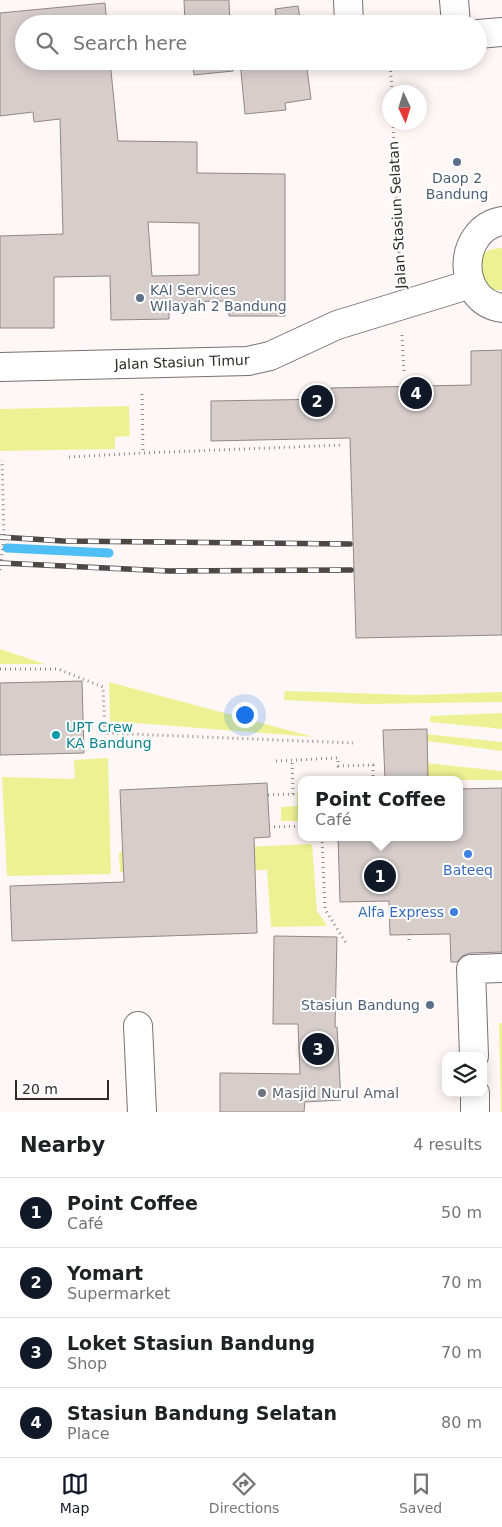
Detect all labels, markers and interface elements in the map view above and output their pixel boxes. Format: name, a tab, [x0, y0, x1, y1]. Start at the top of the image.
search box	[15, 15, 487, 70]
icon: search	[33, 29, 61, 57]
text: Search here	[73, 32, 187, 54]
north arrow	[382, 85, 427, 130]
street label: Jalan Stasiun Selatan	[385, 141, 409, 290]
marker: Daop 2 Bandung	[451, 156, 463, 168]
place label: Daop 2 Bandung	[426, 170, 488, 202]
place label: KAI Services WIlayah 2 Bandung	[150, 282, 287, 314]
marker: KAI Services WIlayah 2 Bandung	[134, 292, 146, 304]
street label: Jalan Stasiun Timur	[113, 352, 250, 372]
pin: 4	[400, 374, 432, 412]
pin: 2	[301, 382, 333, 420]
your location	[232, 702, 258, 728]
place label: UPT Crew KA Bandung	[66, 719, 152, 751]
marker: UPT Crew KA Bandung	[50, 729, 62, 741]
popup	[298, 776, 463, 841]
text: Point Coffee	[315, 788, 446, 810]
text: Café	[315, 810, 352, 829]
marker: Bateeq	[462, 848, 474, 860]
pin: 1	[364, 857, 396, 895]
place label: Bateeq	[443, 862, 493, 878]
place label: Alfa Express	[358, 904, 444, 920]
marker: Alfa Express	[448, 906, 460, 918]
place label: Stasiun Bandung	[301, 997, 420, 1013]
marker: Stasiun Bandung	[424, 999, 436, 1011]
pin: 3	[302, 1030, 334, 1068]
map controls	[442, 1052, 487, 1097]
button: layers	[442, 1052, 487, 1097]
scale bar	[15, 1077, 109, 1100]
text: 20 m	[22, 1081, 58, 1097]
place label: Masjid Nurul Amal	[272, 1085, 399, 1101]
marker: Masjid Nurul Amal	[256, 1087, 268, 1099]
text: Nearby	[20, 1133, 105, 1157]
text: 4 results	[413, 1135, 482, 1154]
text: Point Coffee	[67, 1192, 198, 1214]
text: 1	[30, 1203, 42, 1222]
text: 50 m	[441, 1203, 482, 1222]
text: Café	[67, 1214, 103, 1233]
text: Yomart	[67, 1262, 143, 1284]
text: 2	[30, 1273, 42, 1292]
text: 70 m	[441, 1273, 482, 1292]
text: Supermarket	[67, 1284, 170, 1303]
text: Loket Stasiun Bandung	[67, 1332, 315, 1354]
text: 3	[30, 1343, 42, 1362]
text: 70 m	[441, 1343, 482, 1362]
text: Shop	[67, 1354, 107, 1373]
text: Stasiun Bandung Selatan	[67, 1402, 337, 1424]
text: 4	[30, 1413, 42, 1432]
text: 80 m	[441, 1413, 482, 1432]
text: Place	[67, 1424, 110, 1443]
tab: Map	[60, 1470, 89, 1516]
tab: Directions	[209, 1470, 279, 1516]
tab: Saved	[399, 1470, 442, 1516]

